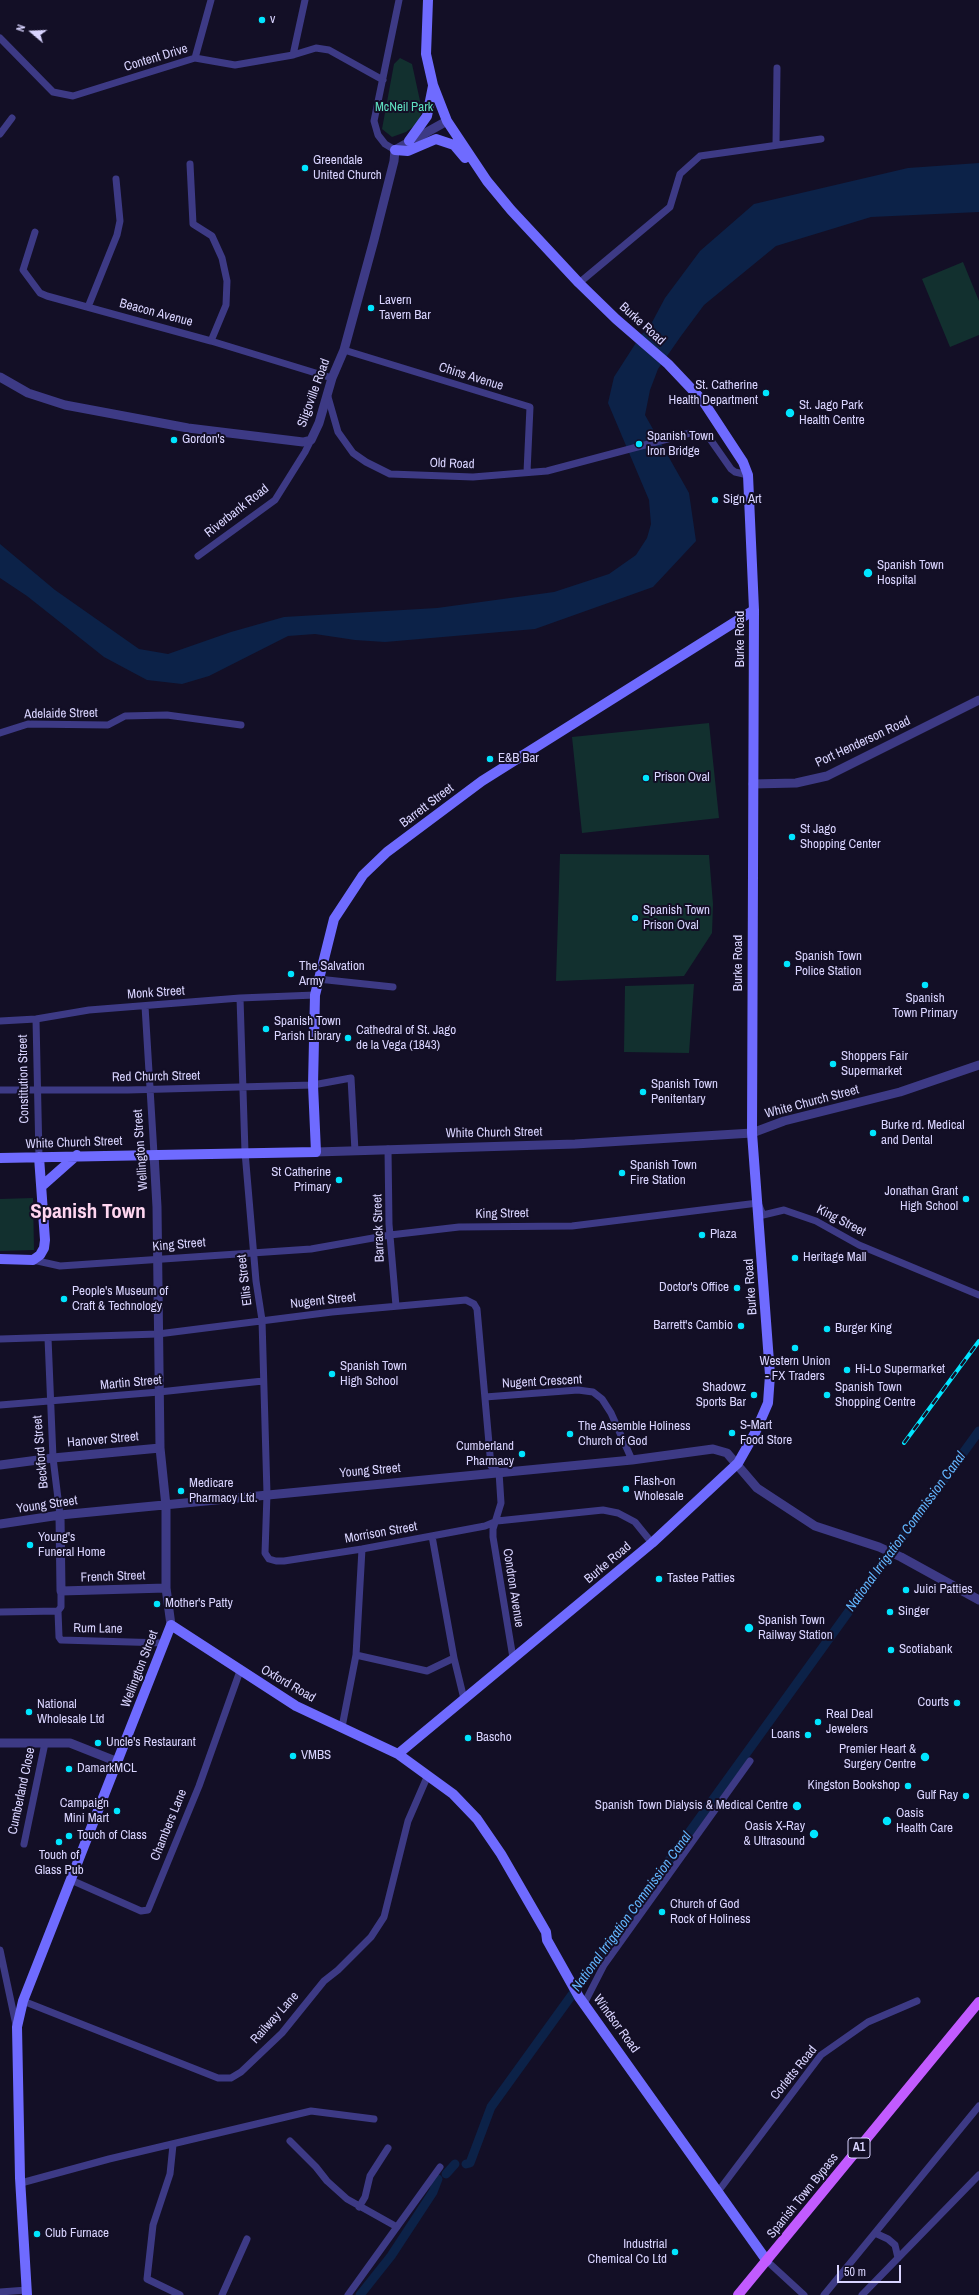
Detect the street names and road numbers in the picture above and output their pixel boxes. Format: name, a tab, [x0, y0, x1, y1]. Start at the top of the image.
street label: Content Drive	[122, 41, 190, 75]
street label: Beacon Avenue	[118, 296, 194, 330]
street label: Burke Road	[616, 299, 668, 349]
street label: Sligoville Road	[294, 357, 334, 429]
street label: Chins Avenue	[437, 360, 505, 394]
street label: Old Road	[429, 455, 475, 473]
street label: Riverbank Road	[202, 481, 272, 541]
street label: Burke Road	[733, 611, 749, 667]
street label: Adelaide Street	[24, 706, 98, 722]
street label: Port Henderson Road	[813, 713, 913, 771]
street label: Barrett Street	[397, 781, 457, 831]
street label: Burke Road	[731, 935, 747, 991]
street label: Monk Street	[127, 983, 185, 1003]
street label: Constitution Street	[15, 1034, 33, 1124]
street label: Red Church Street	[112, 1068, 200, 1086]
street label: White Church Street	[763, 1082, 861, 1122]
street label: Wellington Street	[130, 1109, 152, 1191]
street label: White Church Street	[446, 1124, 542, 1142]
street label: White Church Street	[25, 1134, 123, 1152]
street label: Barrack Street	[370, 1194, 388, 1262]
street label: King Street	[814, 1202, 868, 1240]
street label: King Street	[475, 1206, 529, 1222]
street label: King Street	[152, 1235, 206, 1255]
street label: Ellis Street	[234, 1253, 256, 1307]
street label: Burke Road	[741, 1258, 761, 1316]
street label: Nugent Street	[289, 1290, 357, 1312]
street label: Nugent Crescent	[502, 1372, 582, 1392]
street label: Martin Street	[100, 1373, 162, 1393]
street label: Beckford Street	[30, 1415, 52, 1489]
street label: Hanover Street	[67, 1429, 139, 1451]
street label: Young Street	[339, 1461, 401, 1481]
street label: Young Street	[16, 1493, 78, 1517]
street label: Morrison Street	[343, 1519, 419, 1547]
street label: Burke Road	[581, 1539, 635, 1587]
street label: Condron Avenue	[499, 1547, 527, 1629]
street label: French Street	[80, 1568, 146, 1586]
street label: Rum Lane	[73, 1621, 123, 1637]
street label: Wellington Street	[118, 1628, 162, 1710]
street label: Oxford Road	[258, 1662, 318, 1706]
street label: Cumberland Close	[5, 1746, 39, 1836]
street label: Chambers Lane	[148, 1787, 190, 1863]
street label: Railway Lane	[248, 1989, 302, 2047]
street label: Windsor Road	[590, 1992, 642, 2056]
street label: Corletts Road	[767, 2043, 821, 2103]
road number: A1	[848, 2138, 870, 2158]
street label: Spanish Town Bypass	[764, 2150, 842, 2242]

